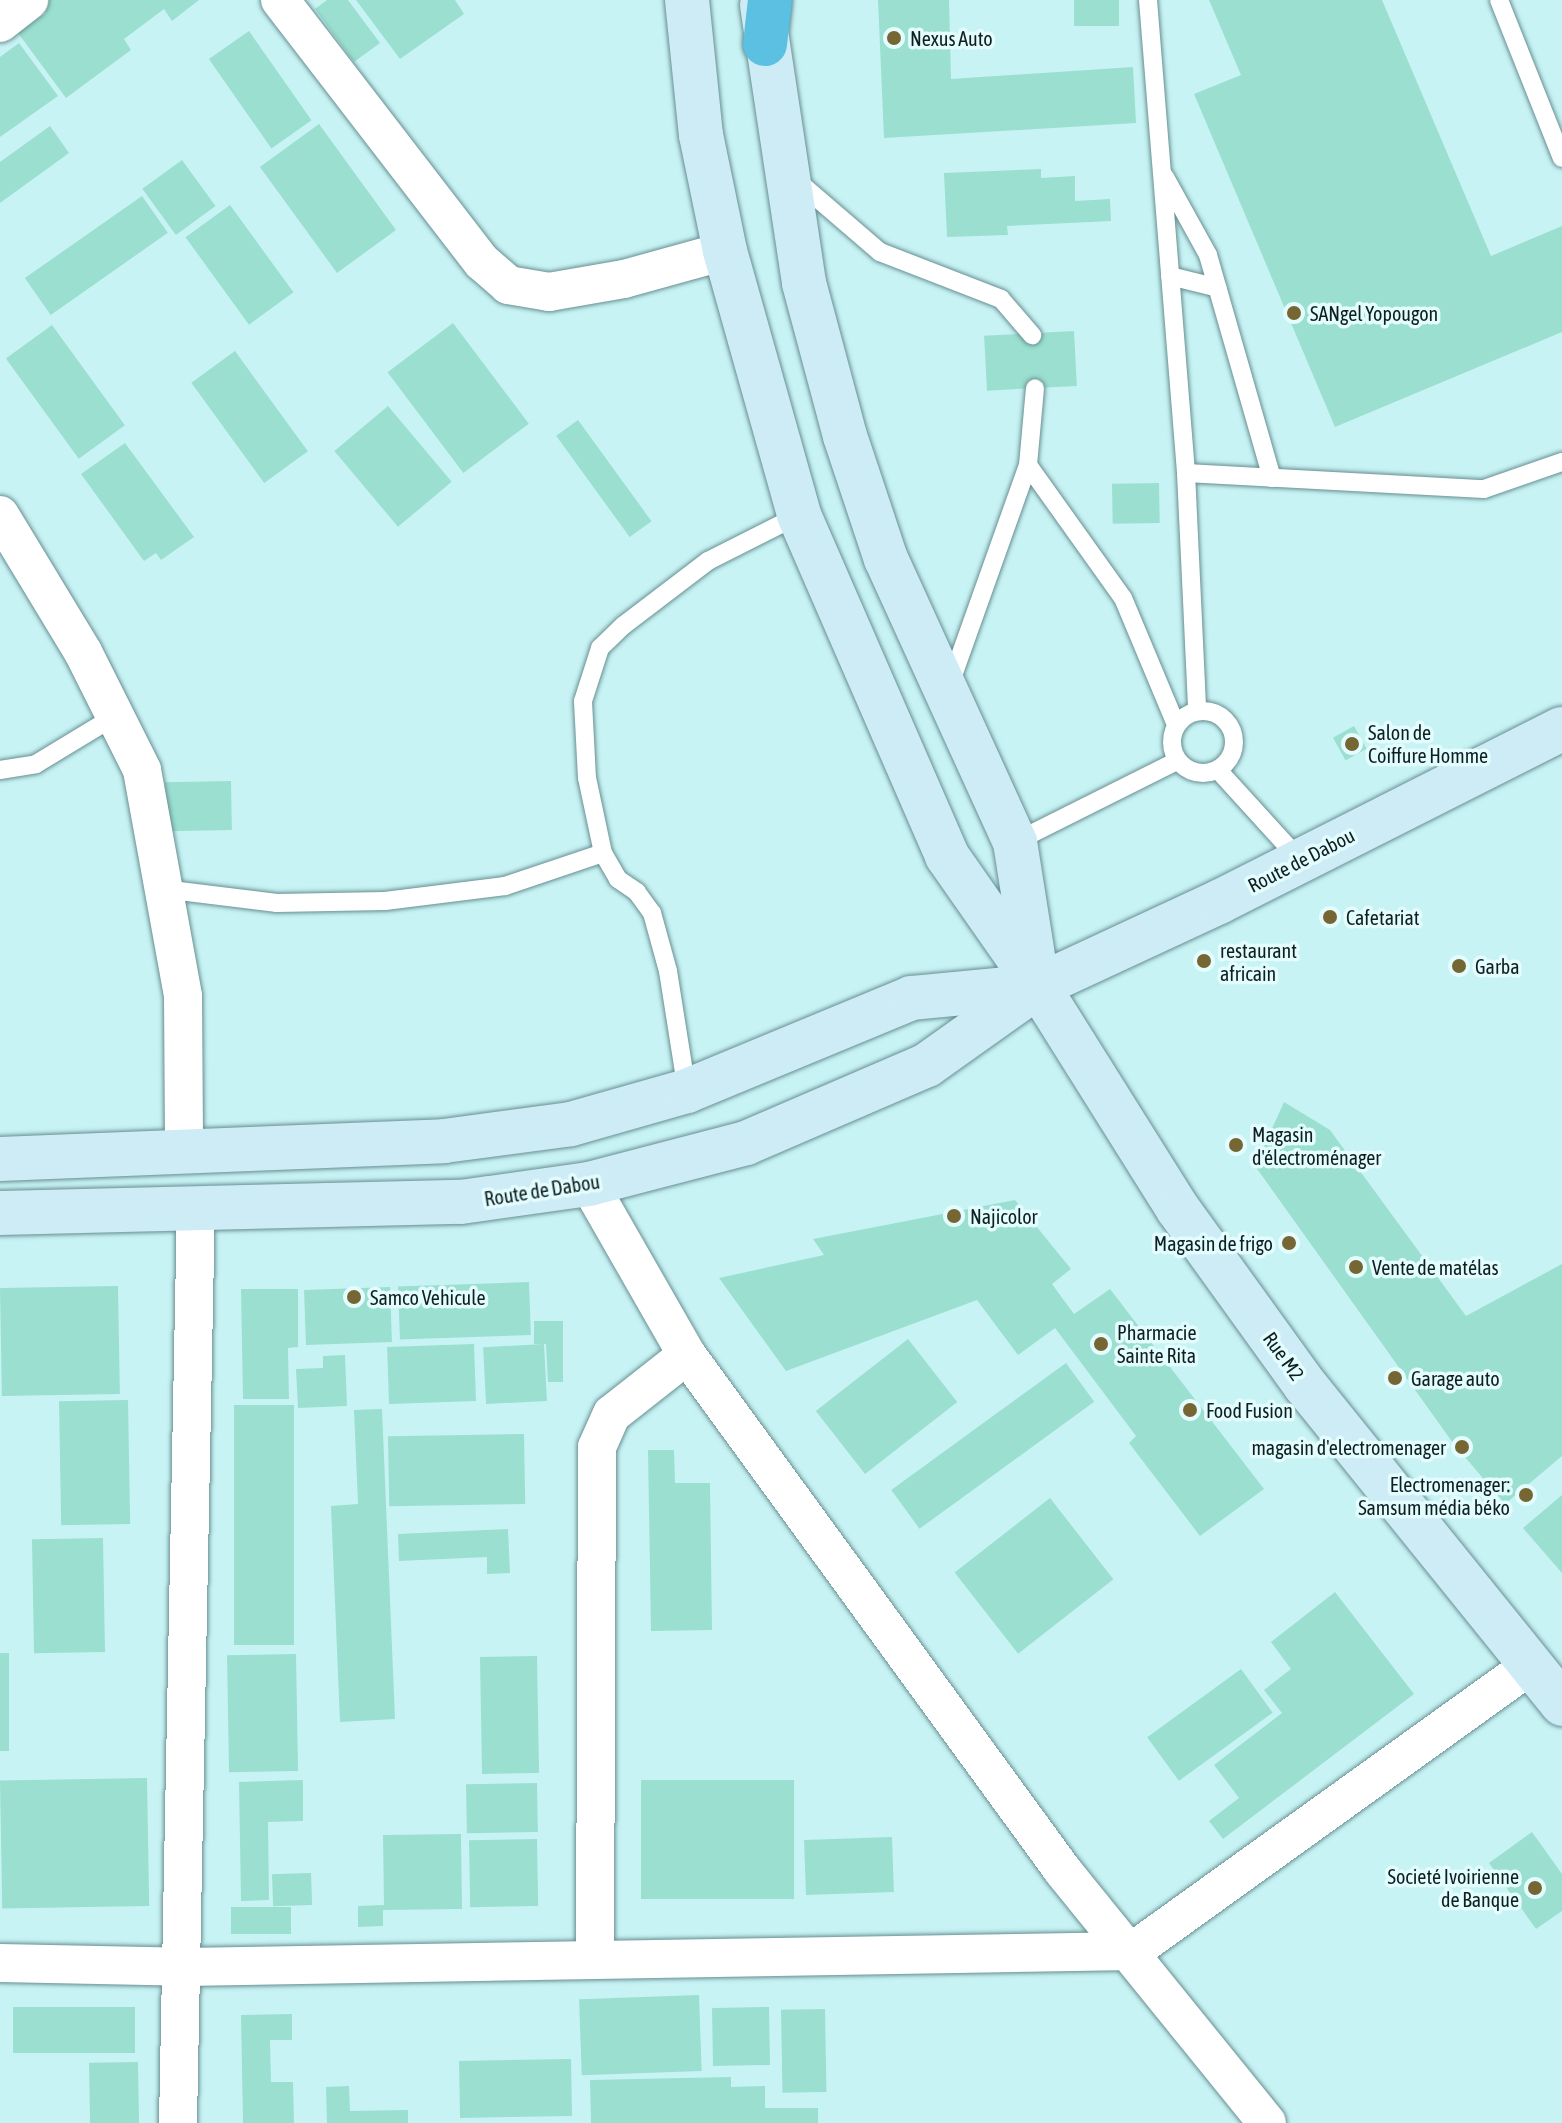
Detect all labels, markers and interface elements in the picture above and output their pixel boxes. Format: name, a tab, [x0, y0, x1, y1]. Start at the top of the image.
place label: Nexus Auto	[910, 26, 993, 50]
marker: Nexus Auto	[885, 29, 903, 47]
place label: SANgel Yopougon	[1310, 301, 1438, 325]
marker: SANgel Yopougon	[1285, 304, 1303, 322]
place label: Salon de Coiffure Homme	[1368, 720, 1488, 767]
marker: Salon de Coiffure Homme	[1343, 735, 1361, 753]
street label: Route de Dabou	[1244, 823, 1358, 897]
place label: Cafetariat	[1346, 905, 1420, 929]
marker: Cafetariat	[1321, 908, 1339, 926]
place label: restaurant africain	[1220, 938, 1297, 985]
marker: restaurant africain	[1195, 952, 1213, 970]
place label: Garba	[1475, 954, 1520, 978]
marker: Garba	[1450, 957, 1468, 975]
place label: Magasin d'électroménager	[1252, 1122, 1381, 1169]
marker: Magasin d'électroménager	[1227, 1136, 1245, 1154]
street label: Route de Dabou	[482, 1169, 602, 1211]
place label: Najicolor	[970, 1204, 1037, 1228]
marker: Najicolor	[945, 1207, 963, 1225]
place label: Magasin de frigo	[1154, 1231, 1273, 1255]
marker: Magasin de frigo	[1280, 1234, 1298, 1252]
place label: Vente de matélas	[1372, 1255, 1499, 1279]
marker: Vente de matélas	[1347, 1258, 1365, 1276]
place label: Samco Vehicule	[370, 1285, 485, 1309]
marker: Samco Vehicule	[345, 1288, 363, 1306]
place label: Pharmacie Sainte Rita	[1117, 1320, 1196, 1367]
street label: Rue M2	[1258, 1327, 1310, 1385]
marker: Pharmacie Sainte Rita	[1092, 1335, 1110, 1353]
place label: Garage auto	[1411, 1366, 1500, 1390]
marker: Garage auto	[1386, 1369, 1404, 1387]
place label: Food Fusion	[1206, 1398, 1293, 1422]
marker: Food Fusion	[1181, 1401, 1199, 1419]
place label: magasin d'electromenager	[1251, 1435, 1446, 1459]
marker: magasin d'electromenager	[1453, 1438, 1471, 1456]
place label: Electromenager: Samsum média béko	[1358, 1472, 1510, 1519]
marker: Electromenager: Samsum média béko	[1517, 1486, 1535, 1504]
place label: Societé Ivoirienne de Banque	[1388, 1864, 1519, 1911]
marker: Societé Ivoirienne de Banque	[1526, 1879, 1544, 1897]

